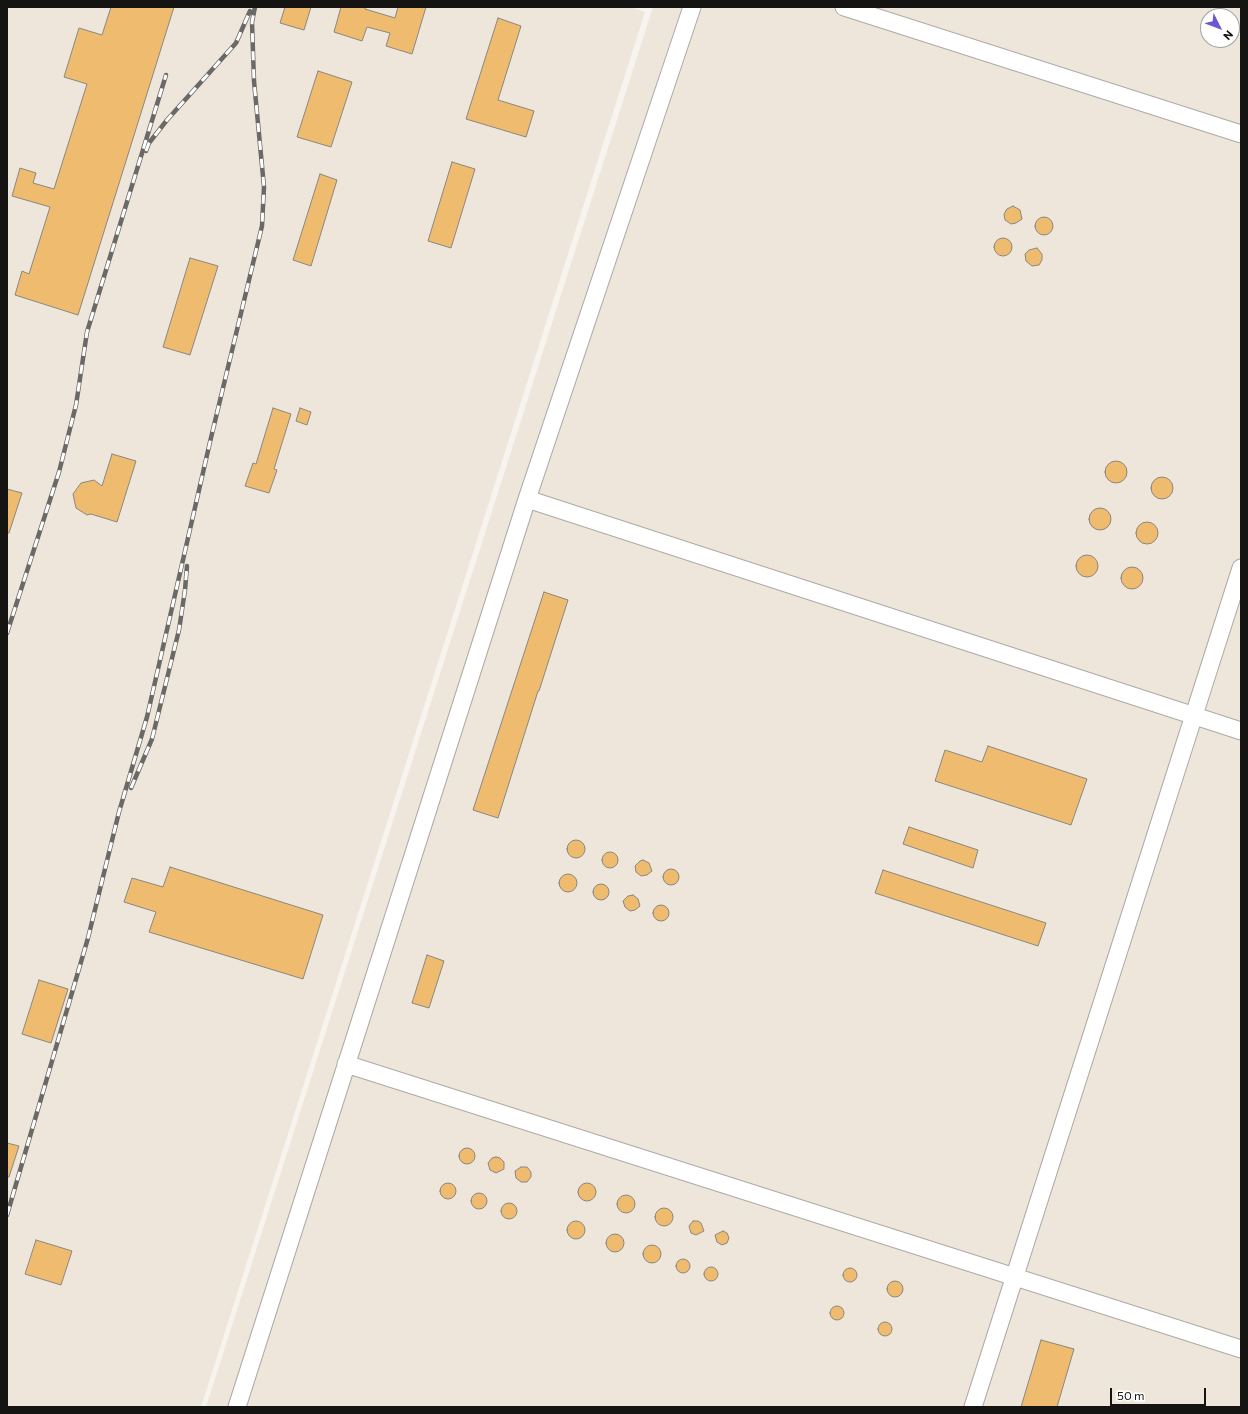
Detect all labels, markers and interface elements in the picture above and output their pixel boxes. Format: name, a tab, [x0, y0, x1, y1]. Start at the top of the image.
north arrow	[1200, 8, 1240, 48]
text: N	[1221, 28, 1236, 43]
scale bar	[1112, 1380, 1208, 1406]
text: 50 m	[1117, 1388, 1145, 1402]

